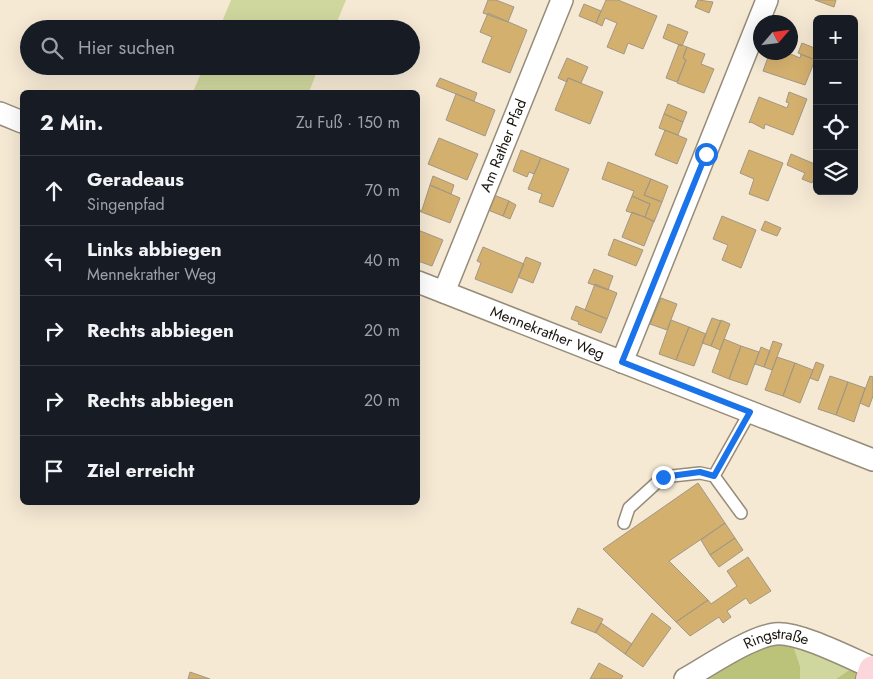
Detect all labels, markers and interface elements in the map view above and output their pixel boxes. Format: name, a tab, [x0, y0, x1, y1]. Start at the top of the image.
north arrow	[753, 15, 798, 60]
map controls	[813, 15, 858, 195]
button: +	[813, 15, 858, 60]
search box	[20, 20, 420, 75]
icon: search	[38, 34, 66, 62]
text: Hier suchen	[78, 34, 175, 61]
button: −	[813, 60, 858, 105]
street label: Am Rather Pfad	[474, 96, 532, 196]
button: locate	[813, 105, 858, 150]
text: 2 Min.	[40, 108, 103, 138]
text: Zu Fuß · 150 m	[296, 111, 400, 134]
route start	[695, 143, 718, 166]
button: layers	[813, 150, 858, 195]
text: Geradeaus	[87, 166, 184, 193]
icon: ahead	[40, 177, 68, 205]
text: 70 m	[365, 179, 400, 202]
text: Singenpfad	[87, 193, 165, 216]
text: Links abbiegen	[87, 236, 222, 263]
icon: left	[40, 247, 68, 275]
text: 40 m	[364, 249, 400, 272]
text: Mennekrather Weg	[87, 263, 216, 286]
street label: Mennekrather Weg	[487, 300, 608, 365]
icon: right	[40, 317, 68, 345]
text: Rechts abbiegen	[87, 317, 234, 344]
text: 20 m	[364, 319, 400, 342]
icon: right	[40, 387, 68, 415]
text: Rechts abbiegen	[87, 387, 234, 414]
text: 20 m	[364, 389, 400, 412]
icon: arrive	[40, 457, 68, 485]
text: Ziel erreicht	[87, 457, 194, 484]
route end	[652, 466, 675, 489]
street label: Ringstraße	[740, 623, 812, 655]

